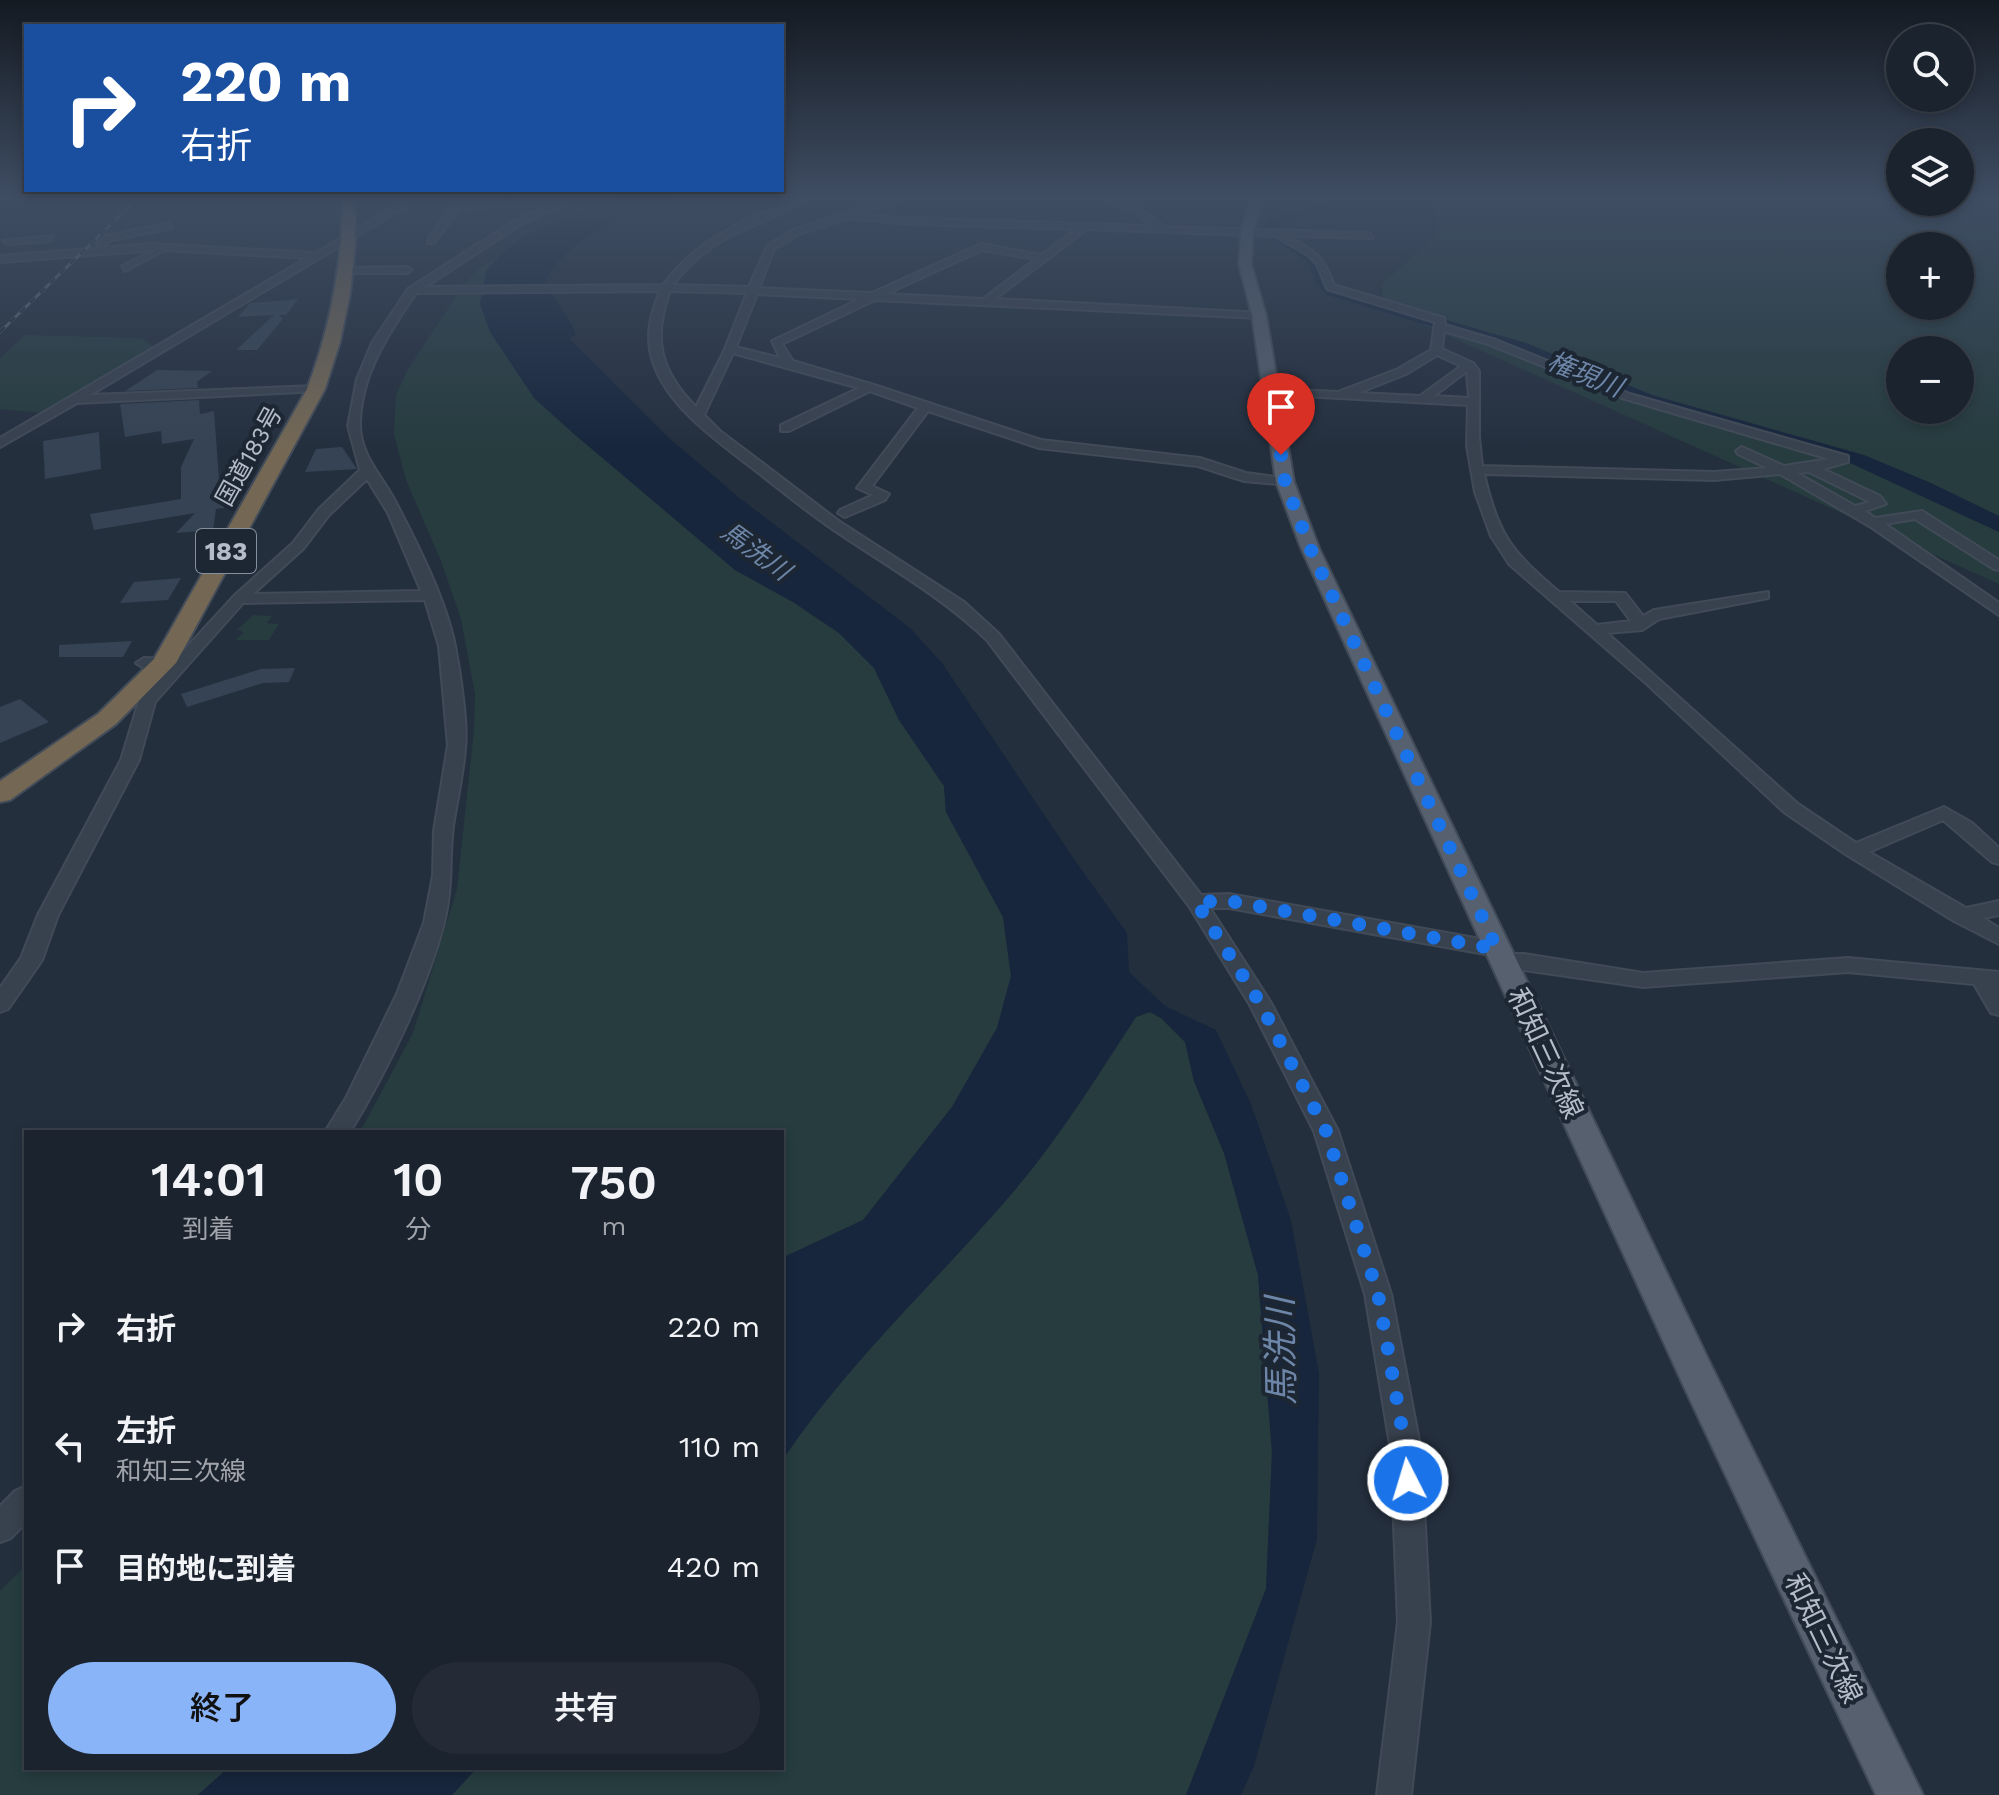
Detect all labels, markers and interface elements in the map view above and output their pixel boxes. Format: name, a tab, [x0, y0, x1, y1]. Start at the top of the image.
map controls	[1886, 24, 1974, 424]
button: search	[1886, 24, 1974, 112]
text: 220 m	[180, 49, 352, 115]
icon: right	[48, 56, 152, 160]
text: 右折	[180, 125, 252, 167]
button: layers	[1886, 128, 1974, 216]
button: +	[1886, 232, 1974, 320]
button: −	[1886, 336, 1974, 424]
water label: 権現川	[1543, 345, 1630, 404]
pin	[1247, 373, 1315, 455]
icon: arrive	[1259, 385, 1303, 429]
street label: 国道183号	[210, 401, 288, 511]
water label: 馬洗川	[716, 516, 799, 588]
road number: 183	[196, 529, 256, 573]
street label: 和知三次線	[1501, 983, 1590, 1124]
text: 14:01	[151, 1151, 266, 1208]
text: 10	[393, 1151, 444, 1208]
text: 750	[571, 1154, 657, 1211]
text: m	[601, 1211, 626, 1241]
text: 到着	[183, 1214, 235, 1244]
text: 分	[405, 1214, 431, 1244]
water label: 馬洗川	[1259, 1293, 1303, 1405]
icon: right	[48, 1304, 92, 1348]
text: 220 m	[668, 1309, 760, 1344]
text: 右折	[116, 1311, 176, 1346]
text: 左折	[116, 1413, 176, 1448]
icon: left	[48, 1424, 92, 1468]
text: 110 m	[679, 1429, 760, 1464]
position arrow	[1366, 1438, 1450, 1522]
text: 和知三次線	[116, 1456, 246, 1486]
icon: arrive	[48, 1544, 92, 1588]
text: 420 m	[667, 1549, 760, 1584]
text: 目的地に到着	[116, 1551, 296, 1586]
street label: 和知三次線	[1778, 1568, 1869, 1708]
button: 終了	[48, 1662, 396, 1754]
button: 共有	[412, 1662, 760, 1754]

